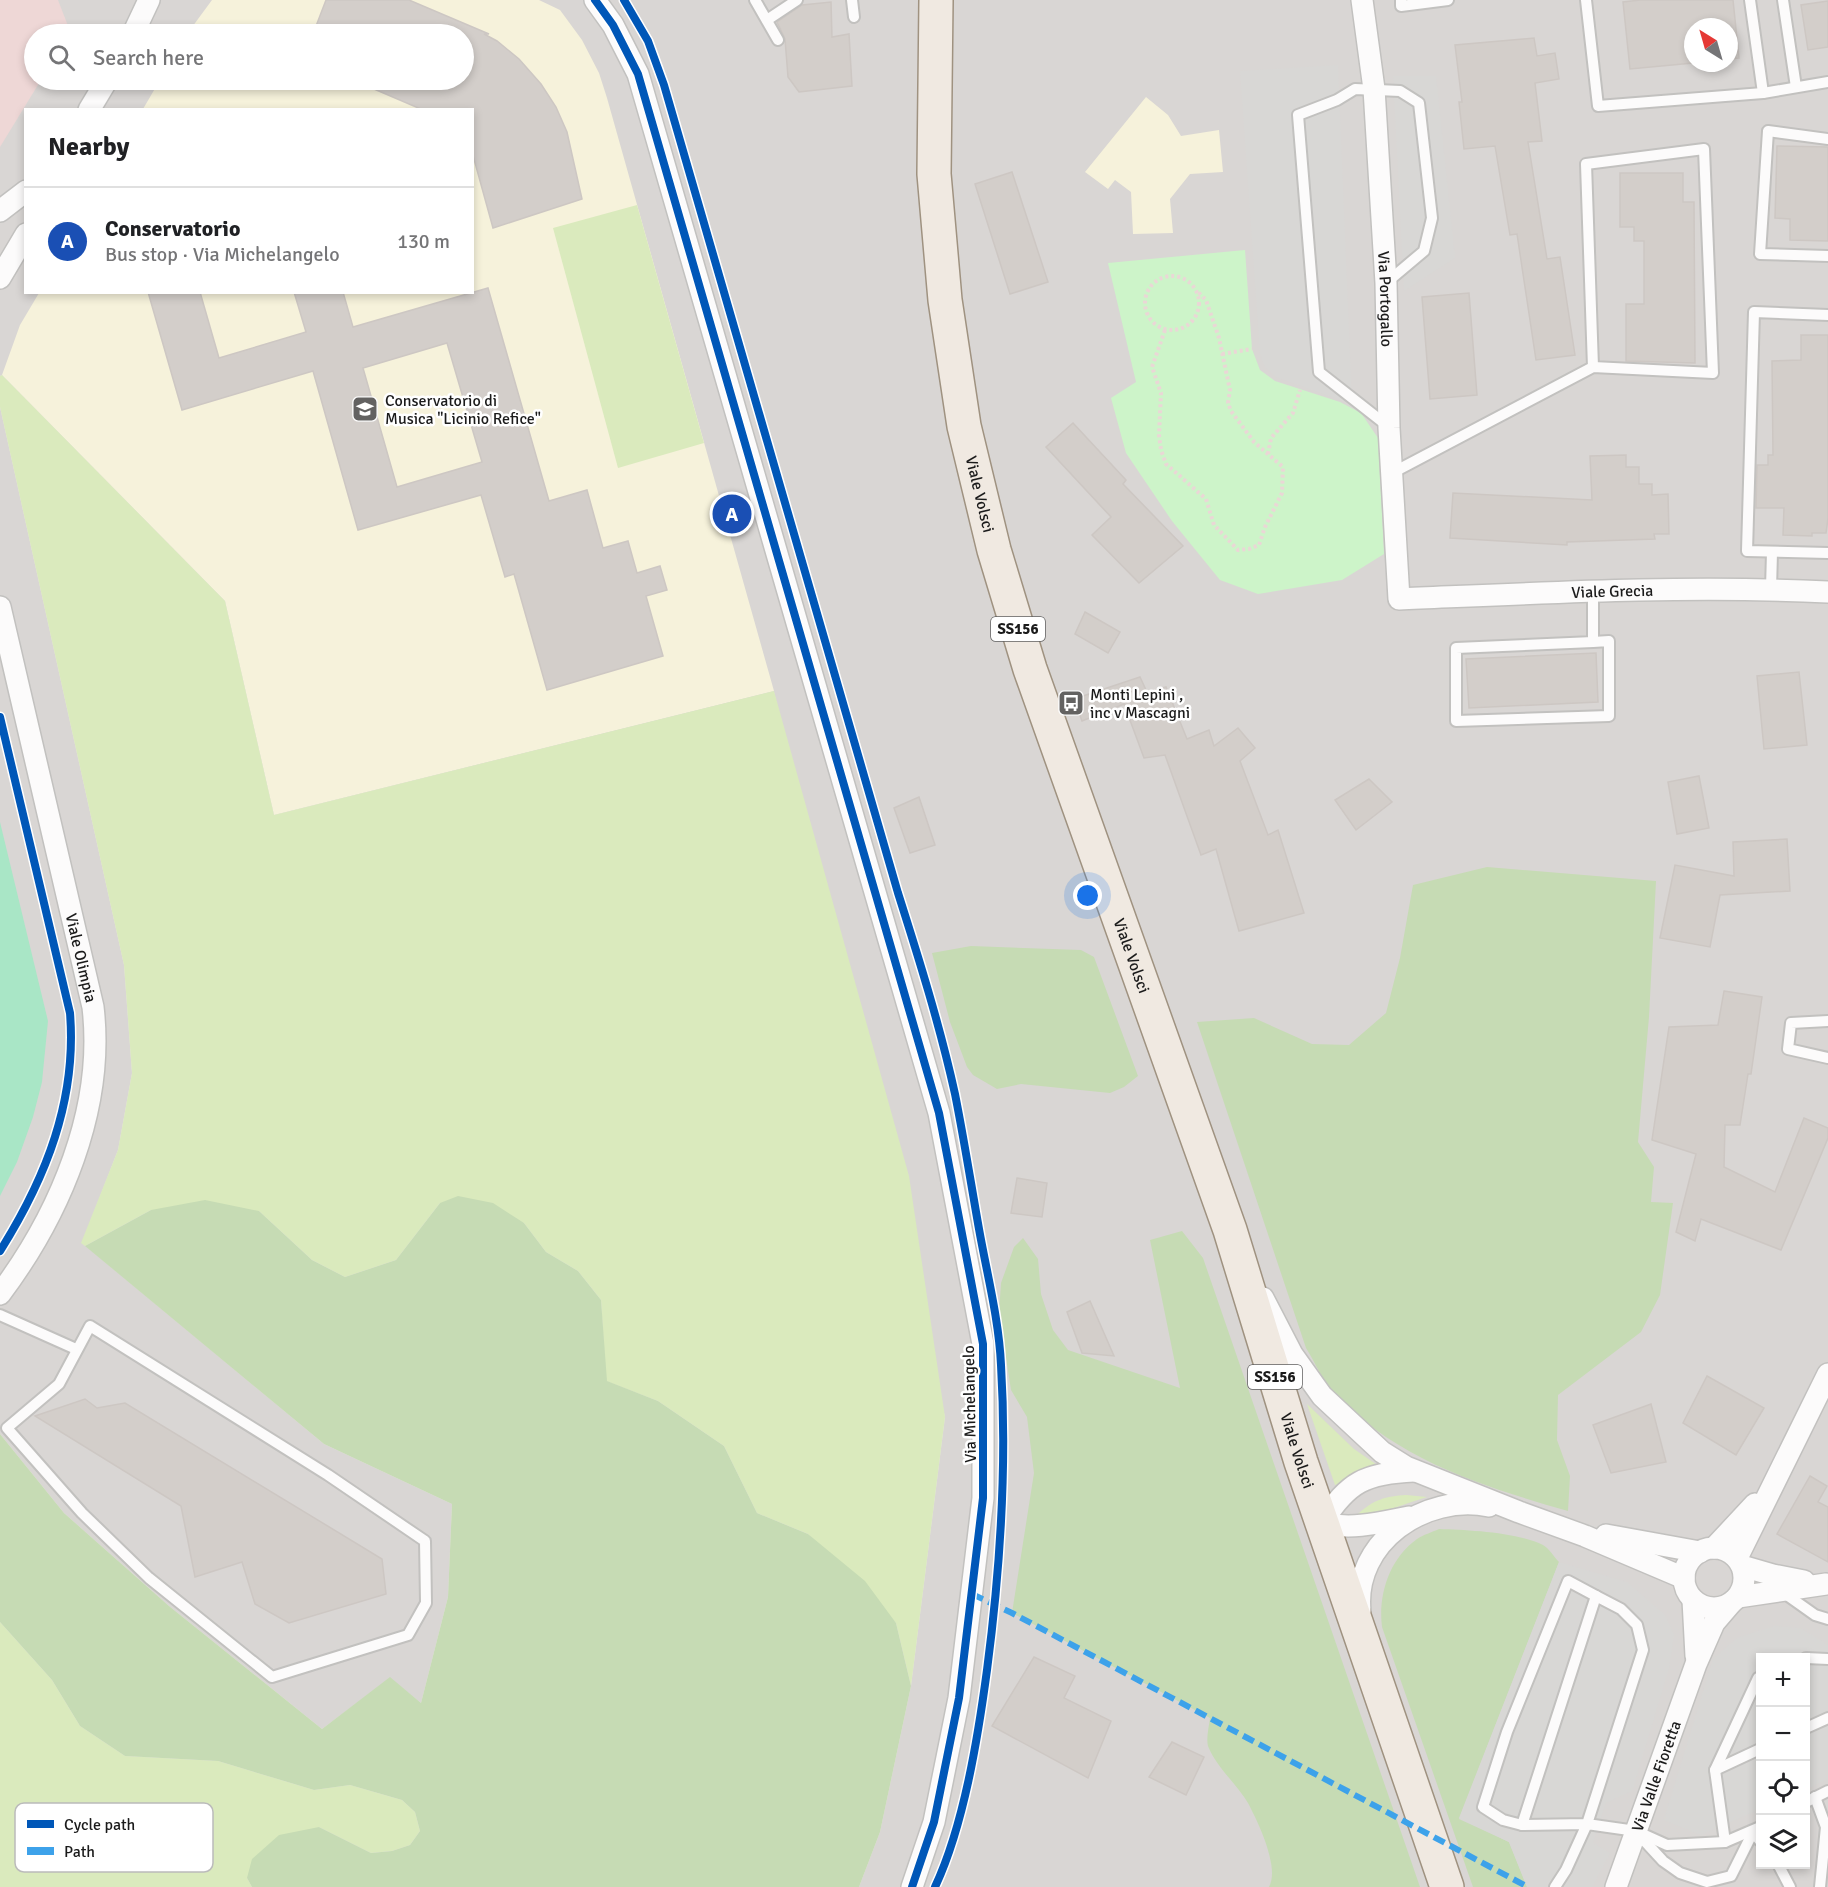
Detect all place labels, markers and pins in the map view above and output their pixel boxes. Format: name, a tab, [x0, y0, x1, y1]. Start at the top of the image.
place label: Conservatorio di Musica "Licinio Refice"	[385, 391, 541, 429]
school or university icon: Conservatorio di Musica "Licinio Refice"	[350, 394, 380, 424]
pin: A	[712, 492, 752, 536]
place label: Monti Lepini , inc v Mascagni	[1090, 685, 1190, 723]
bus stop icon: Monti Lepini , inc v Mascagni	[1056, 688, 1086, 718]

